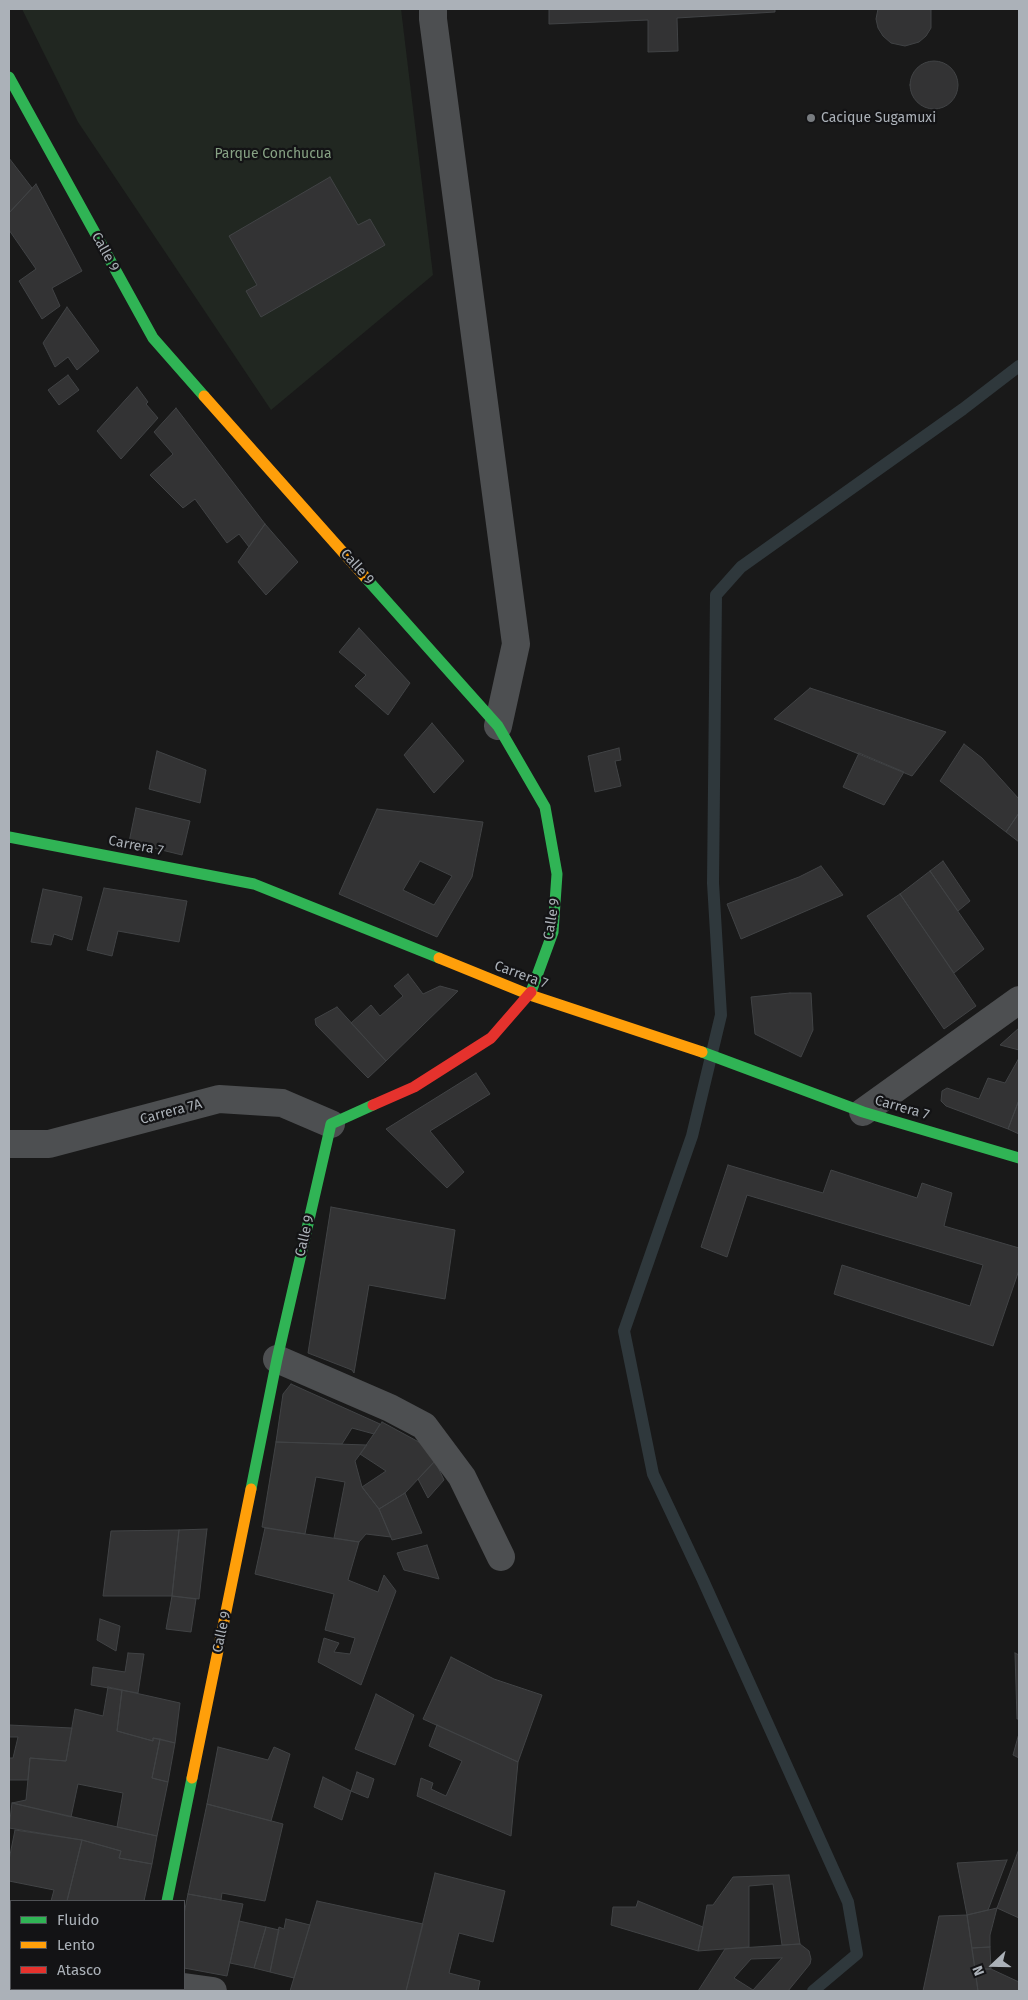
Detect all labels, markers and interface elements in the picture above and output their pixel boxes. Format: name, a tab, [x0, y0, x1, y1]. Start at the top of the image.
place label: Cacique Sugamuxi	[821, 110, 936, 126]
marker: Cacique Sugamuxi	[805, 112, 817, 124]
park label: Parque Conchucua	[214, 146, 332, 162]
street label: Calle 9	[87, 230, 123, 274]
street label: Calle 9	[337, 546, 377, 588]
street label: Carrera 7	[107, 832, 165, 860]
street label: Calle 9	[540, 897, 564, 941]
street label: Carrera 7	[492, 958, 550, 992]
street label: Carrera 7	[873, 1092, 931, 1124]
street label: Carrera 7A	[138, 1096, 204, 1128]
street label: Calle 9	[292, 1214, 318, 1258]
street label: Calle 9	[209, 1610, 235, 1654]
legend	[10, 1900, 185, 1990]
text: Fluido	[57, 1911, 99, 1929]
text: Lento	[57, 1936, 95, 1954]
north arrow	[968, 1940, 1018, 1990]
text: Atasco	[57, 1961, 102, 1979]
text: N	[969, 1963, 988, 1978]

